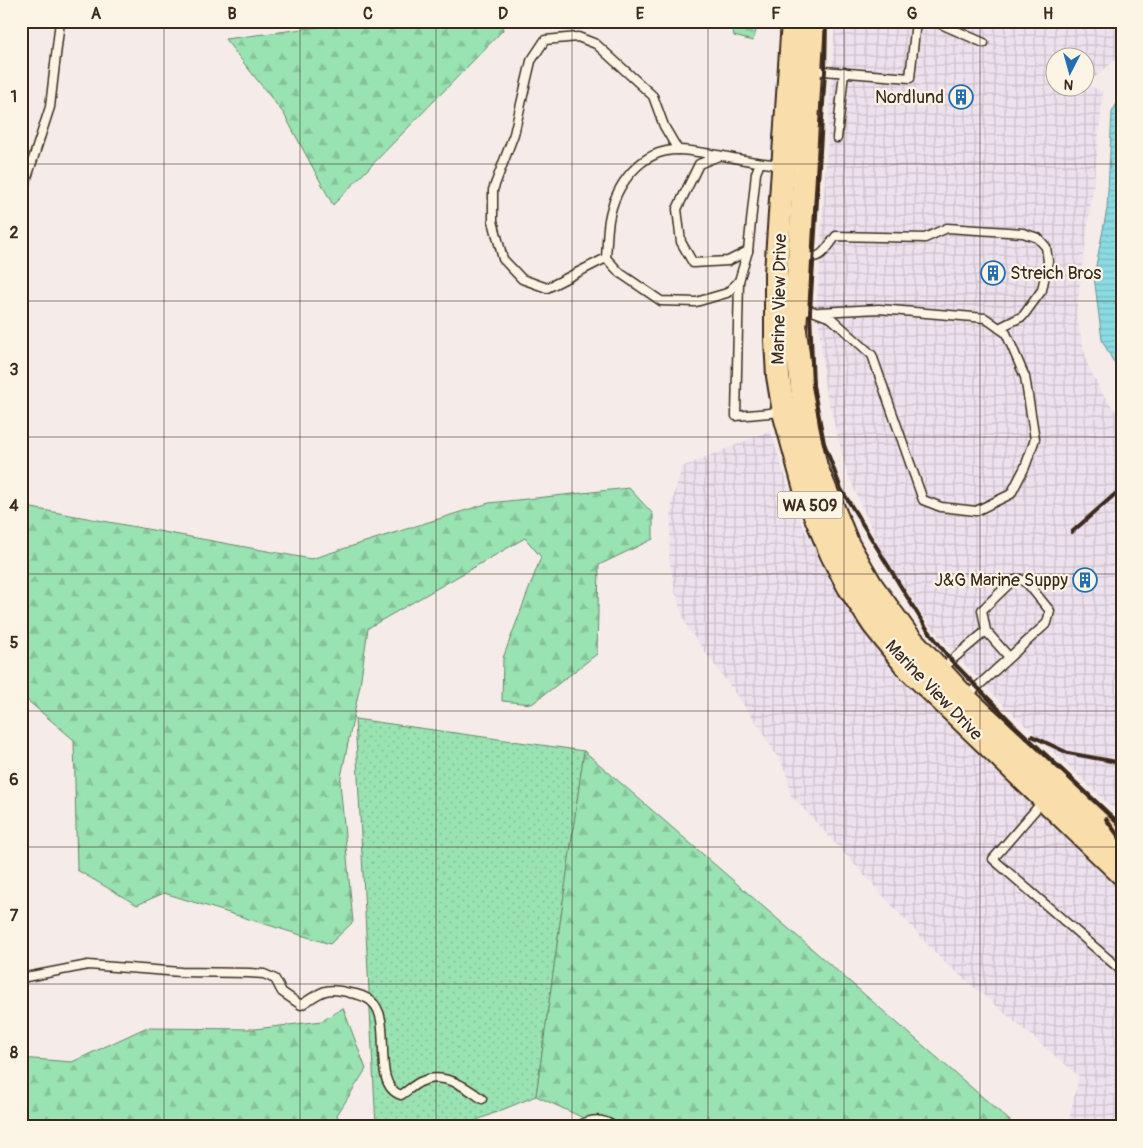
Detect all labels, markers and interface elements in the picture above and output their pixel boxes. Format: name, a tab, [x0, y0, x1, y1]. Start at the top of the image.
text: A	[91, 4, 102, 24]
text: B	[227, 4, 237, 24]
text: C	[363, 4, 373, 24]
text: D	[498, 4, 508, 24]
text: E	[636, 4, 645, 24]
text: F	[771, 4, 781, 24]
text: G	[907, 4, 918, 24]
text: H	[1043, 4, 1053, 24]
north arrow	[1046, 48, 1096, 98]
text: N	[1063, 75, 1074, 93]
building icon: Nordlund	[948, 84, 974, 110]
place label: Nordlund	[875, 86, 944, 109]
text: 1	[11, 87, 17, 107]
text: 2	[10, 223, 19, 243]
street label: Marine View Drive	[767, 233, 792, 365]
building icon: Streich Bros	[980, 260, 1006, 286]
place label: Streich Bros	[1010, 262, 1101, 285]
text: 3	[10, 360, 19, 380]
road number: WA 509	[778, 492, 842, 518]
text: 4	[9, 496, 19, 516]
building icon: J&G Marine Suppy	[1072, 567, 1098, 593]
place label: J&G Marine Suppy	[934, 569, 1068, 592]
text: 5	[10, 633, 19, 653]
street label: Marine View Drive	[880, 635, 988, 746]
text: 6	[9, 770, 19, 790]
text: 7	[10, 906, 19, 926]
text: 8	[10, 1043, 18, 1063]

